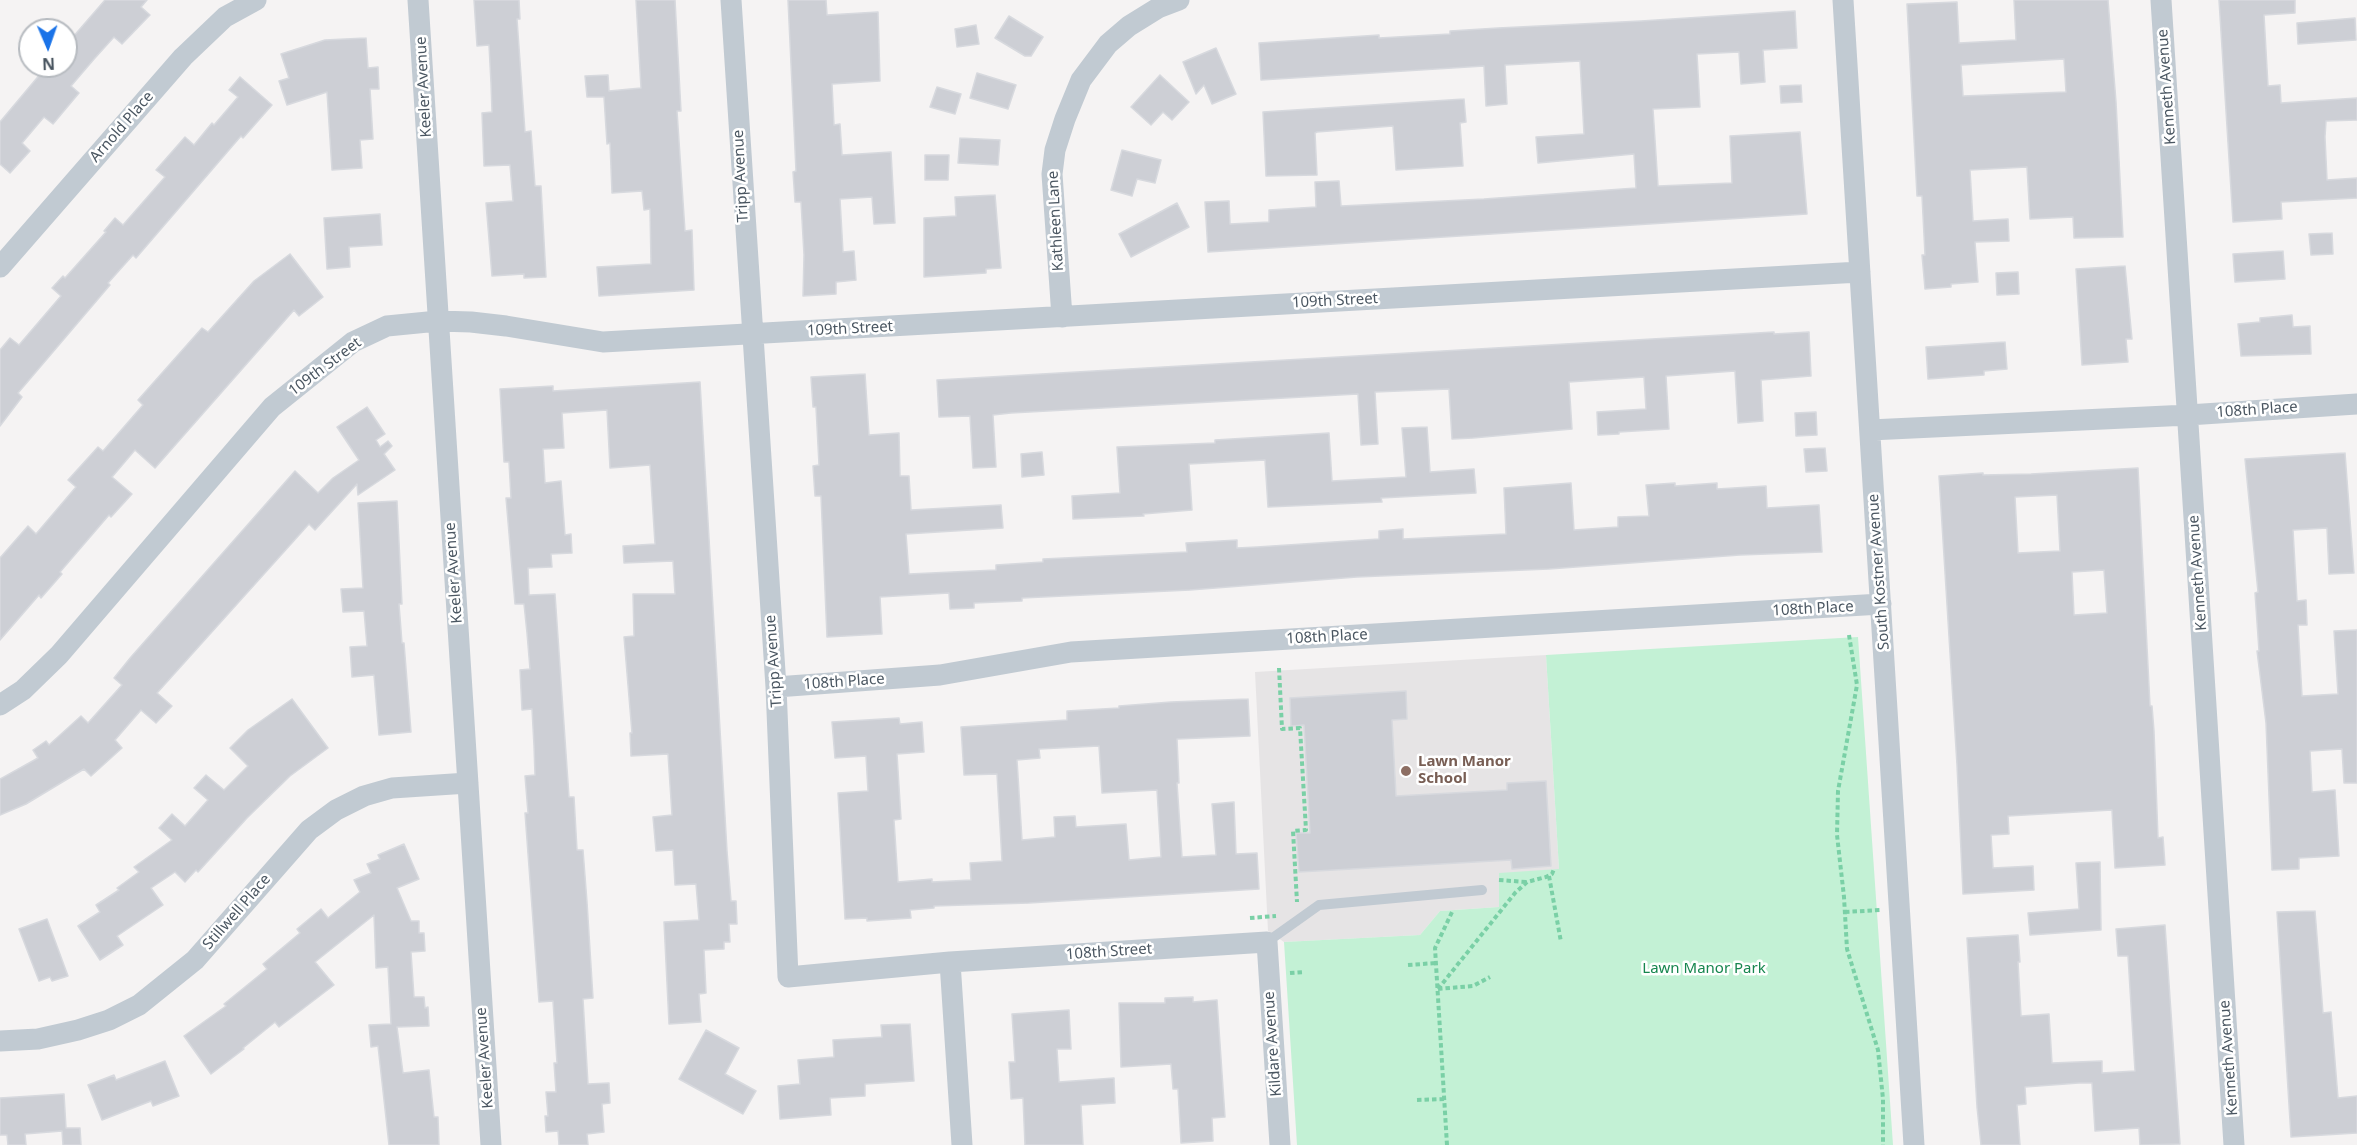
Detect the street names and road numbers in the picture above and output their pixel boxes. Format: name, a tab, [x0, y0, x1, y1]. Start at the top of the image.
street label: Kenneth Avenue	[2154, 29, 2180, 145]
street label: Keeler Avenue	[412, 36, 436, 138]
street label: Arnold Place	[86, 88, 158, 166]
street label: Tripp Avenue	[730, 129, 752, 223]
street label: Kathleen Lane	[1044, 170, 1068, 272]
street label: 109th Street	[1291, 290, 1379, 312]
street label: 109th Street	[806, 318, 894, 340]
street label: 109th Street	[285, 334, 365, 400]
street label: 108th Place	[2216, 398, 2298, 422]
street label: South Kostner Avenue	[1865, 493, 1893, 651]
street label: Kenneth Avenue	[2185, 515, 2211, 631]
street label: Keeler Avenue	[441, 522, 467, 624]
street label: 108th Place	[1772, 598, 1854, 620]
street label: Tripp Avenue	[762, 614, 786, 708]
street label: 108th Place	[1286, 626, 1368, 648]
street label: 108th Place	[803, 670, 885, 694]
street label: Stillwell Place	[199, 871, 275, 953]
street label: 108th Street	[1065, 940, 1153, 964]
street label: Kildare Avenue	[1260, 991, 1286, 1097]
street label: Kenneth Avenue	[2216, 1000, 2242, 1116]
street label: Keeler Avenue	[472, 1007, 498, 1109]

